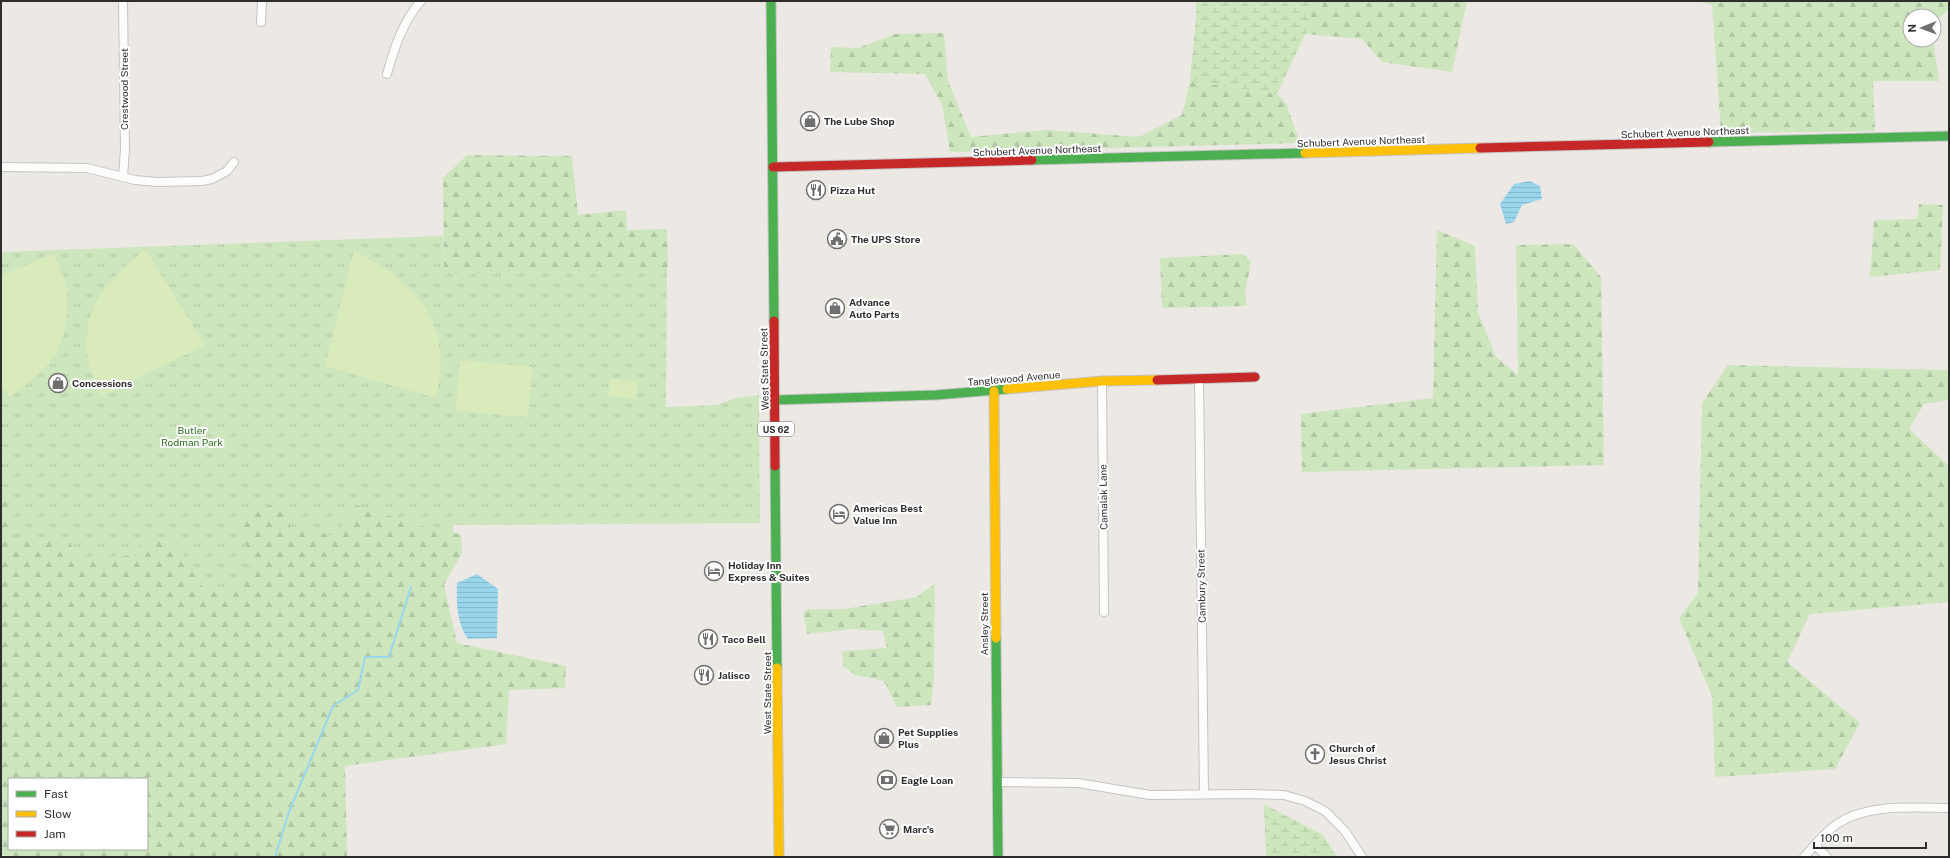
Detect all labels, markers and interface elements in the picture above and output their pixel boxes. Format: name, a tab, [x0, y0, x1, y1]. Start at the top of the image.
north arrow	[1902, 8, 1942, 48]
text: N	[1906, 24, 1918, 33]
street label: Crestwood Street	[118, 48, 130, 130]
shop icon: The Lube Shop	[799, 110, 821, 132]
place label: The Lube Shop	[824, 115, 895, 127]
street label: Schubert Avenue Northeast	[1621, 124, 1750, 140]
street label: Schubert Avenue Northeast	[1297, 133, 1426, 149]
street label: Schubert Avenue Northeast	[973, 142, 1102, 158]
restaurant icon: Pizza Hut	[805, 179, 827, 201]
place label: Pizza Hut	[830, 184, 875, 196]
public building icon: The UPS Store	[826, 228, 848, 250]
place label: The UPS Store	[851, 233, 921, 245]
place label: Advance Auto Parts	[849, 296, 900, 320]
shop icon: Advance Auto Parts	[824, 297, 846, 319]
street label: West State Street	[757, 327, 771, 410]
street label: Tanglewood Avenue	[967, 368, 1061, 388]
shop icon: Concessions	[47, 372, 69, 394]
place label: Concessions	[72, 377, 132, 389]
road number: US 62	[758, 422, 794, 436]
park label: Butler Rodman Park	[161, 424, 223, 448]
street label: Camalak Lane	[1096, 464, 1110, 530]
place label: Americas Best Value Inn	[853, 502, 922, 526]
hotel icon: Americas Best Value Inn	[828, 503, 850, 525]
street label: Cambury Street	[1194, 549, 1208, 623]
place label: Holiday Inn Express & Suites	[728, 559, 809, 583]
hotel icon: Holiday Inn Express & Suites	[703, 560, 725, 582]
street label: Ansley Street	[978, 592, 990, 656]
restaurant icon: Taco Bell	[697, 628, 719, 650]
place label: Taco Bell	[722, 633, 766, 645]
street label: West State Street	[761, 652, 773, 734]
restaurant icon: Jalisco	[693, 664, 715, 686]
place label: Jalisco	[718, 669, 750, 681]
place label: Pet Supplies Plus	[898, 726, 958, 750]
shop icon: Pet Supplies Plus	[873, 727, 895, 749]
place label: Church of Jesus Christ	[1329, 742, 1387, 766]
church icon: Church of Jesus Christ	[1304, 743, 1326, 765]
bank icon: Eagle Loan	[876, 769, 898, 791]
place label: Eagle Loan	[901, 774, 953, 786]
legend	[8, 778, 148, 850]
text: Fast	[44, 787, 69, 801]
text: Slow	[44, 807, 72, 821]
supermarket icon: Marc's	[878, 818, 900, 840]
place label: Marc's	[903, 823, 934, 835]
scale bar	[1814, 824, 1926, 850]
text: Jam	[44, 827, 66, 841]
text: 100 m	[1820, 831, 1853, 845]

